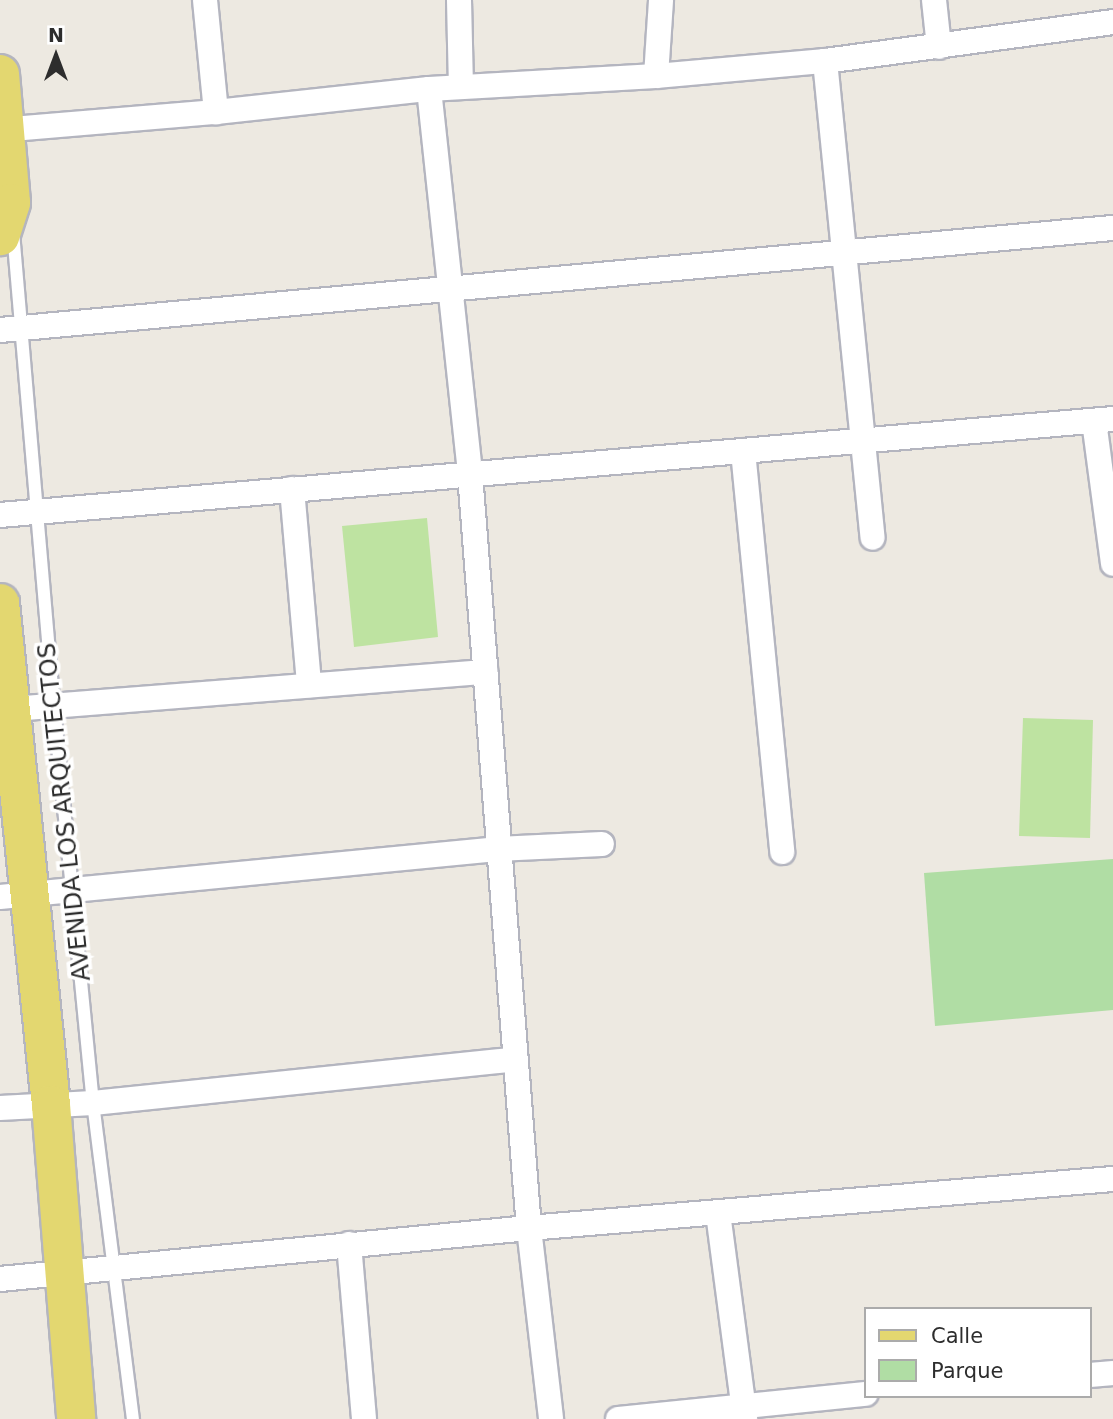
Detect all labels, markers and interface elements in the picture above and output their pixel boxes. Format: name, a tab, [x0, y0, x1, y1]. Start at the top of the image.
north arrow	[21, 21, 91, 91]
text: N	[48, 24, 64, 46]
street label: AVENIDA LOS ARQUITECTOS	[33, 641, 97, 983]
legend	[864, 1307, 1092, 1398]
text: Calle	[931, 1324, 983, 1348]
text: Parque	[931, 1359, 1003, 1383]

